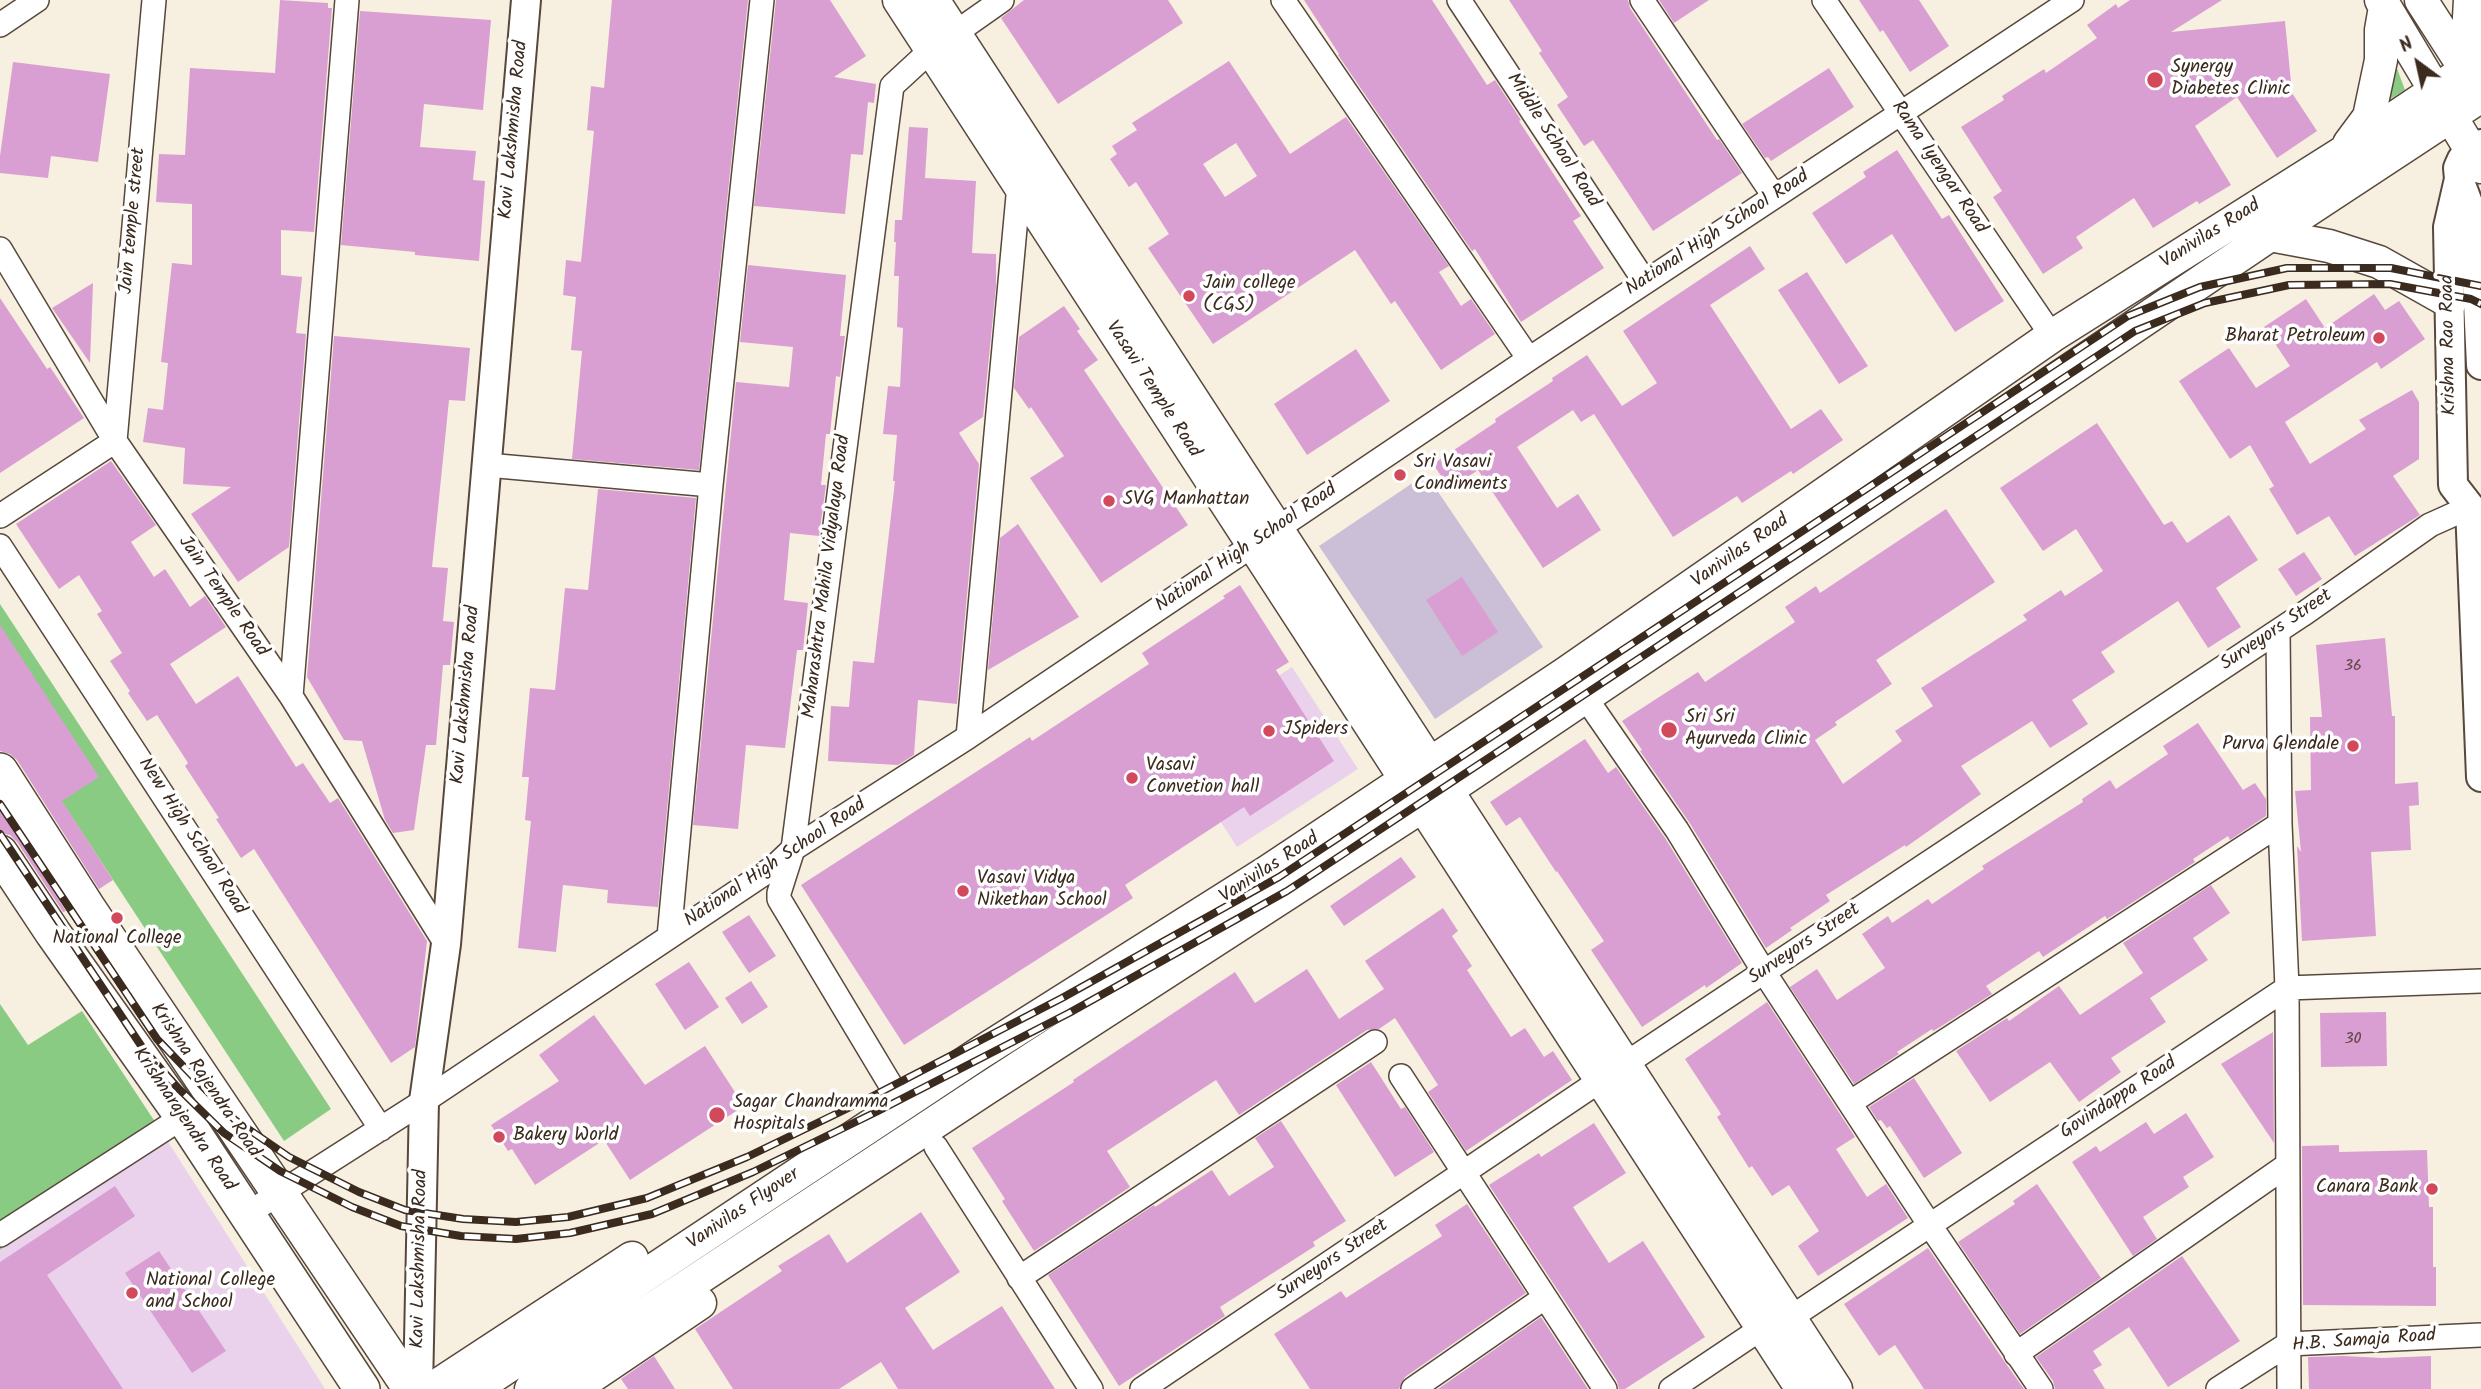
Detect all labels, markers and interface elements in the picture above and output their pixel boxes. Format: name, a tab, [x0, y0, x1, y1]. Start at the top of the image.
north arrow	[2383, 28, 2453, 98]
text: N	[2393, 30, 2420, 61]
street label: Kavi Lakshmisha Road	[496, 40, 534, 220]
place label: Synergy Diabetes Clinic	[2171, 58, 2290, 102]
street label: Middle School Road	[1500, 70, 1604, 212]
marker: Synergy Diabetes Clinic	[2145, 70, 2165, 90]
street label: Rama Iyengar Road	[1885, 97, 1991, 239]
street label: Jain temple street	[116, 147, 152, 295]
street label: National High School Road	[1622, 166, 1814, 302]
street label: Vanivilas Road	[2157, 195, 2265, 275]
place label: Jain college (CGS)	[1203, 274, 1296, 318]
street label: Krishna Rao Road	[2437, 274, 2463, 416]
marker: Jain college (CGS)	[1181, 288, 1197, 304]
street label: Vasavi Temple Road	[1099, 318, 1205, 462]
place label: Bharat Petroleum	[2225, 327, 2365, 349]
marker: Bharat Petroleum	[2371, 330, 2387, 346]
street label: Maharashtra Mahila Vidyalaya Road	[799, 434, 857, 720]
place label: Sri Vasavi Condiments	[1414, 453, 1507, 497]
marker: Sri Vasavi Condiments	[1392, 467, 1408, 483]
street label: National High School Road	[1152, 480, 1342, 618]
place label: SVG Manhattan	[1123, 490, 1249, 512]
marker: SVG Manhattan	[1101, 493, 1117, 509]
street label: Vanivilas Road	[1688, 510, 1794, 594]
street label: Jain Temple Road	[172, 532, 272, 662]
street label: Surveyors Street	[2217, 585, 2337, 677]
street label: Kavi Lakshmisha Road	[448, 605, 486, 785]
house number: 36	[2344, 657, 2362, 677]
place label: Sri Sri Ayurveda Clinic	[1685, 708, 1807, 752]
place label: JSpiders	[1283, 720, 1348, 742]
marker: Sri Sri Ayurveda Clinic	[1659, 720, 1679, 740]
marker: JSpiders	[1261, 723, 1277, 739]
place label: Purva Glendale	[2222, 735, 2339, 757]
marker: Purva Glendale	[2345, 738, 2361, 754]
street label: New High School Road	[132, 754, 250, 920]
place label: Vasavi Convetion hall	[1146, 756, 1259, 800]
marker: Vasavi Convetion hall	[1124, 770, 1140, 786]
street label: National High School Road	[681, 795, 871, 933]
street label: Vanivilas Road	[1216, 829, 1324, 909]
place label: Vasavi Vidya Nikethan School	[977, 869, 1107, 913]
marker: Vasavi Vidya Nikethan School	[955, 883, 971, 899]
street label: Surveyors Street	[1745, 899, 1865, 991]
marker: National College	[109, 910, 125, 926]
place label: National College	[53, 929, 181, 951]
street label: Krishna Rajendra Road	[144, 1000, 264, 1162]
house number: 30	[2344, 1030, 2362, 1050]
street label: Krishnarajendra Road	[126, 1044, 240, 1196]
street label: Govindappa Road	[2057, 1053, 2181, 1145]
place label: Sagar Chandramma Hospitals	[733, 1093, 888, 1137]
marker: Sagar Chandramma Hospitals	[707, 1105, 727, 1125]
place label: Bakery World	[513, 1126, 618, 1148]
marker: Bakery World	[491, 1129, 507, 1145]
street label: Vanivilas Flyover	[684, 1164, 804, 1256]
street label: Kavi Lakshmisha Road	[408, 1169, 434, 1349]
place label: Canara Bank	[2316, 1178, 2418, 1200]
marker: Canara Bank	[2424, 1181, 2440, 1197]
street label: Surveyors Street	[1273, 1215, 1393, 1307]
place label: National College and School	[146, 1271, 275, 1315]
marker: National College and School	[124, 1285, 140, 1301]
street label: H.B. Samaja Road	[2291, 1326, 2437, 1358]

